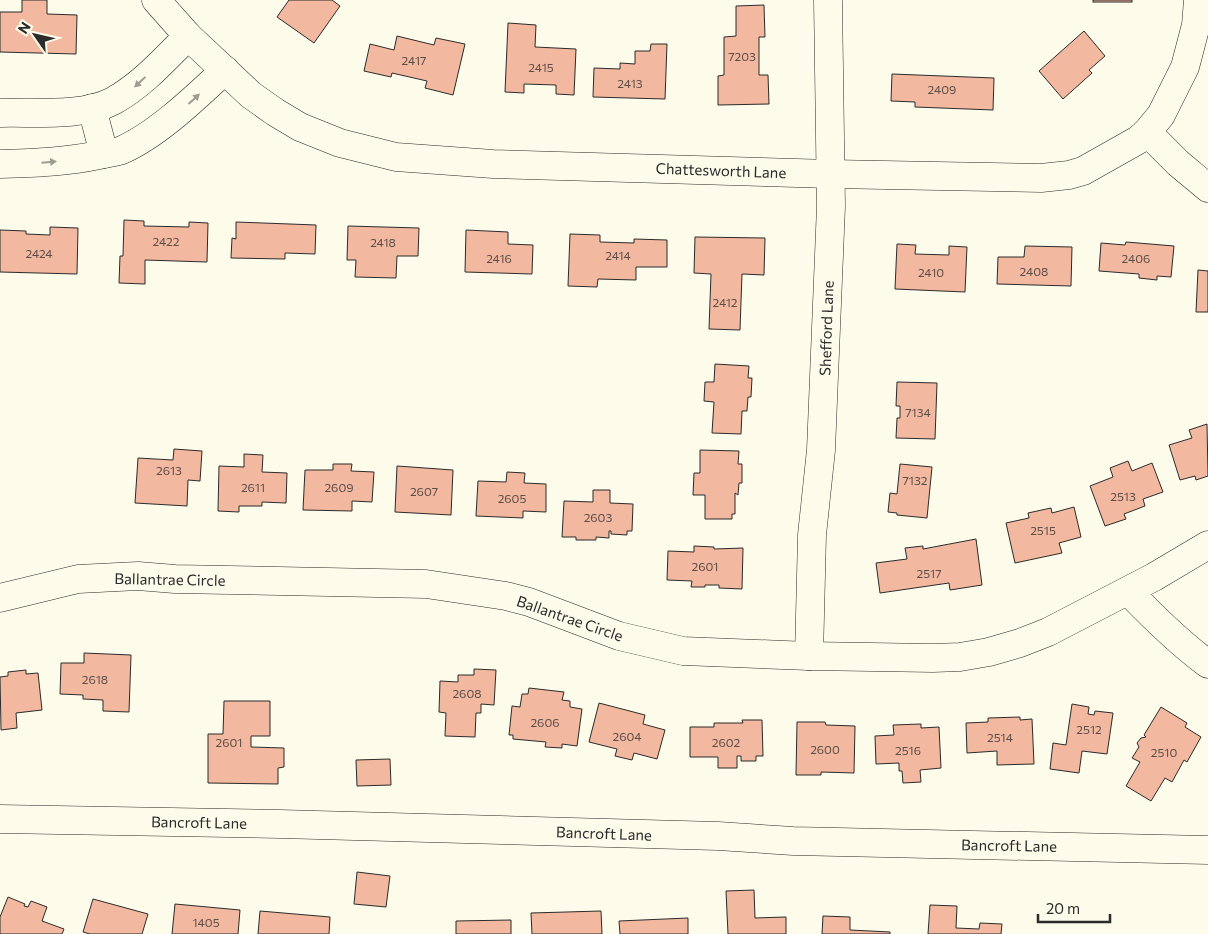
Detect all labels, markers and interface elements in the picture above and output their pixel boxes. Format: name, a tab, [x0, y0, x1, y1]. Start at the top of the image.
north arrow	[10, 10, 60, 60]
text: N	[14, 18, 34, 37]
house number: 7203	[728, 49, 756, 63]
house number: 2417	[402, 53, 426, 67]
house number: 2415	[528, 60, 554, 74]
one-way arrow	[135, 76, 147, 88]
house number: 2413	[617, 76, 643, 90]
house number: 2409	[928, 82, 956, 96]
one-way arrow	[187, 93, 199, 105]
one-way arrow	[41, 158, 57, 166]
street label: Chattesworth Lane	[655, 159, 787, 181]
house number: 2422	[153, 234, 180, 248]
house number: 2418	[370, 235, 396, 249]
house number: 2424	[25, 246, 53, 260]
house number: 2414	[605, 248, 631, 262]
house number: 2416	[486, 251, 512, 265]
house number: 2406	[1122, 251, 1150, 265]
house number: 2408	[1020, 264, 1048, 278]
house number: 2410	[918, 265, 944, 279]
street label: Shefford Lane	[815, 280, 837, 376]
house number: 2412	[712, 295, 738, 309]
house number: 7134	[905, 405, 931, 419]
house number: 2613	[156, 463, 182, 477]
house number: 7132	[903, 473, 928, 487]
house number: 2611	[241, 480, 265, 494]
house number: 2609	[324, 480, 354, 494]
house number: 2607	[410, 484, 438, 498]
house number: 2513	[1110, 489, 1136, 503]
house number: 2605	[498, 491, 526, 505]
house number: 2603	[584, 510, 612, 524]
house number: 2515	[1030, 523, 1056, 537]
house number: 2601	[692, 559, 718, 573]
house number: 2517	[916, 566, 942, 580]
street label: Ballantrae Circle	[114, 569, 226, 589]
street label: Ballantrae Circle	[514, 591, 626, 645]
house number: 2618	[82, 672, 108, 686]
house number: 2608	[452, 686, 482, 700]
house number: 2606	[530, 715, 560, 729]
house number: 2512	[1076, 722, 1102, 736]
house number: 2604	[613, 729, 641, 743]
house number: 2514	[987, 730, 1013, 744]
house number: 2601	[216, 735, 242, 749]
house number: 2602	[712, 735, 741, 749]
house number: 2600	[810, 742, 840, 756]
house number: 2516	[895, 743, 921, 757]
house number: 2510	[1151, 745, 1177, 759]
street label: Bancroft Lane	[151, 812, 247, 832]
street label: Bancroft Lane	[556, 822, 652, 844]
street label: Bancroft Lane	[961, 835, 1057, 855]
scale bar	[1038, 892, 1110, 924]
text: 20 m	[1046, 899, 1080, 917]
house number: 1405	[192, 915, 220, 929]

